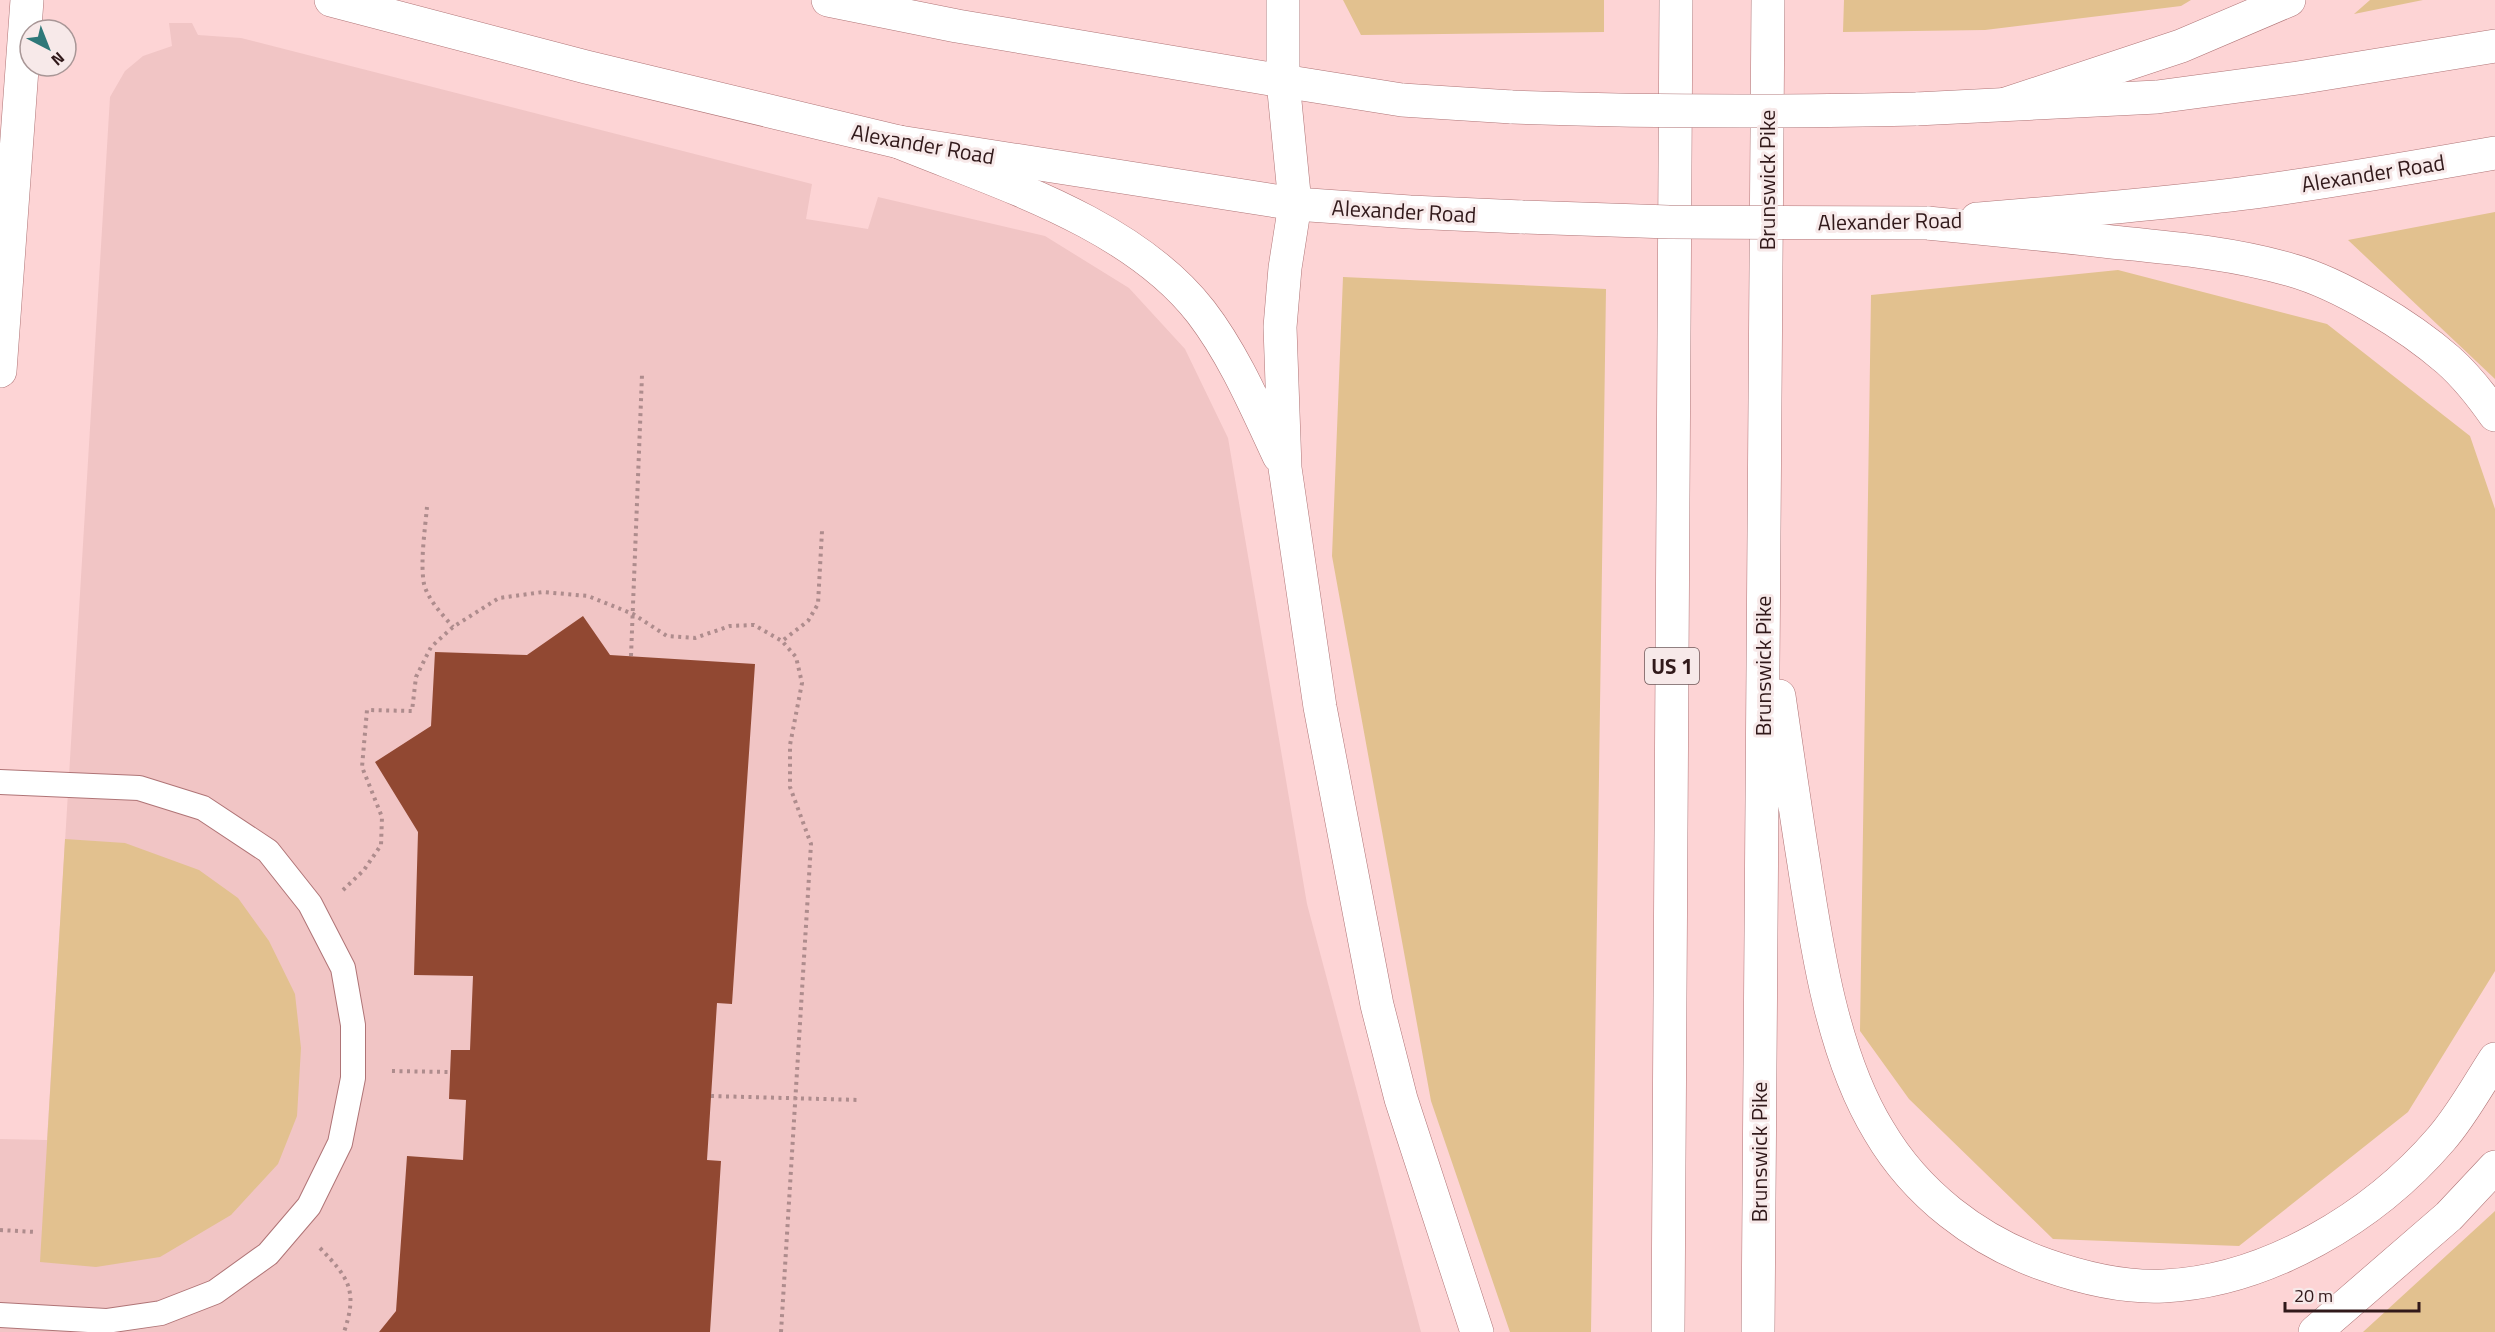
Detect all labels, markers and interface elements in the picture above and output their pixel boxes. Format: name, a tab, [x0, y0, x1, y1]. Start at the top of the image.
north arrow	[18, 18, 78, 78]
text: N	[46, 47, 70, 72]
street label: Brunswick Pike	[1750, 110, 1784, 250]
street label: Alexander Road	[849, 115, 997, 173]
street label: Alexander Road	[2299, 145, 2447, 201]
street label: Alexander Road	[1331, 190, 1477, 232]
street label: Alexander Road	[1817, 203, 1963, 239]
street label: Brunswick Pike	[1746, 596, 1780, 736]
road number: US 1	[1645, 648, 1699, 684]
street label: Brunswick Pike	[1742, 1082, 1776, 1222]
scale bar	[2285, 1275, 2418, 1313]
text: 20 m	[2294, 1282, 2333, 1309]

